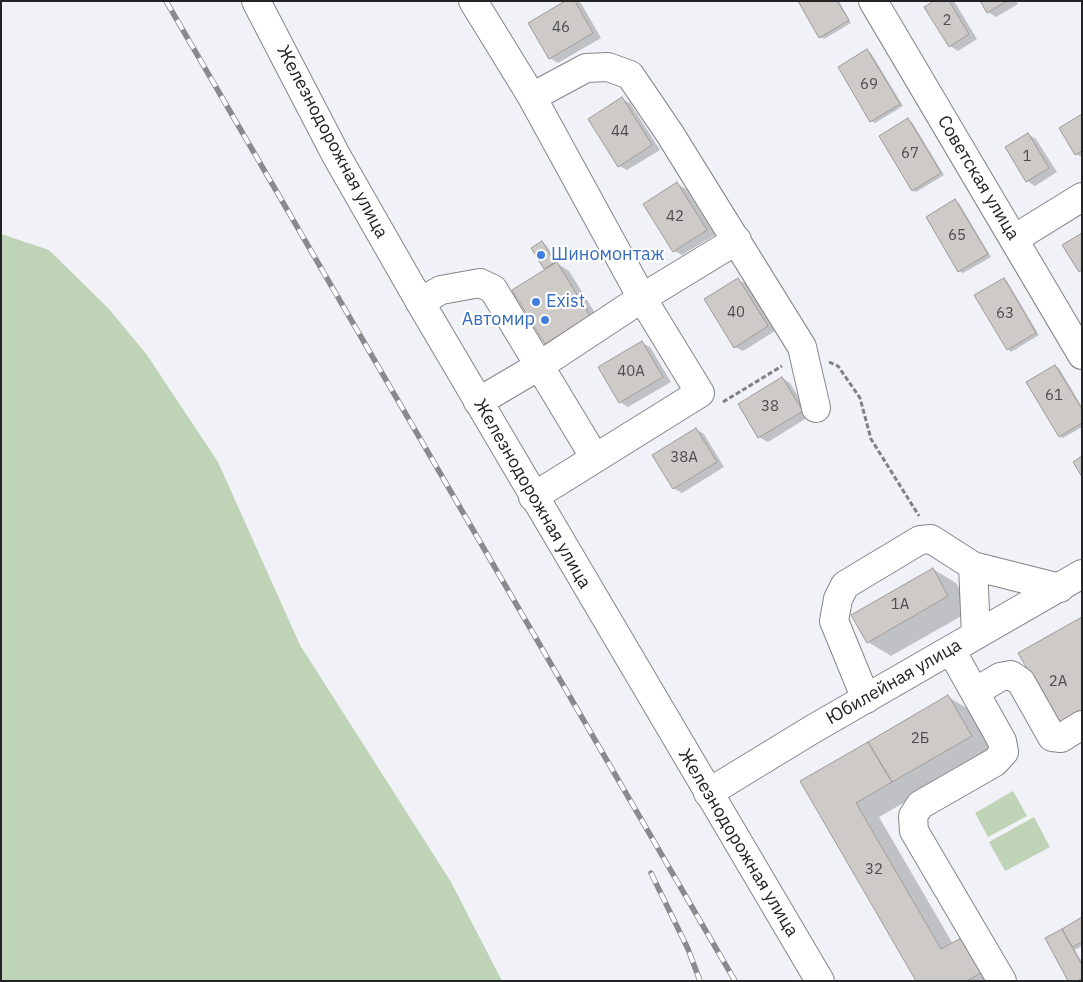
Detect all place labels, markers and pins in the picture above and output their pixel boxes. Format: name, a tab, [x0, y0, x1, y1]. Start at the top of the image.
place label: Шиномонтаж	[551, 244, 664, 266]
marker: Шиномонтаж	[535, 249, 547, 261]
place label: Exist	[546, 291, 585, 313]
marker: Exist	[530, 296, 542, 308]
place label: Автомир	[462, 309, 535, 331]
marker: Автомир	[539, 314, 551, 326]

